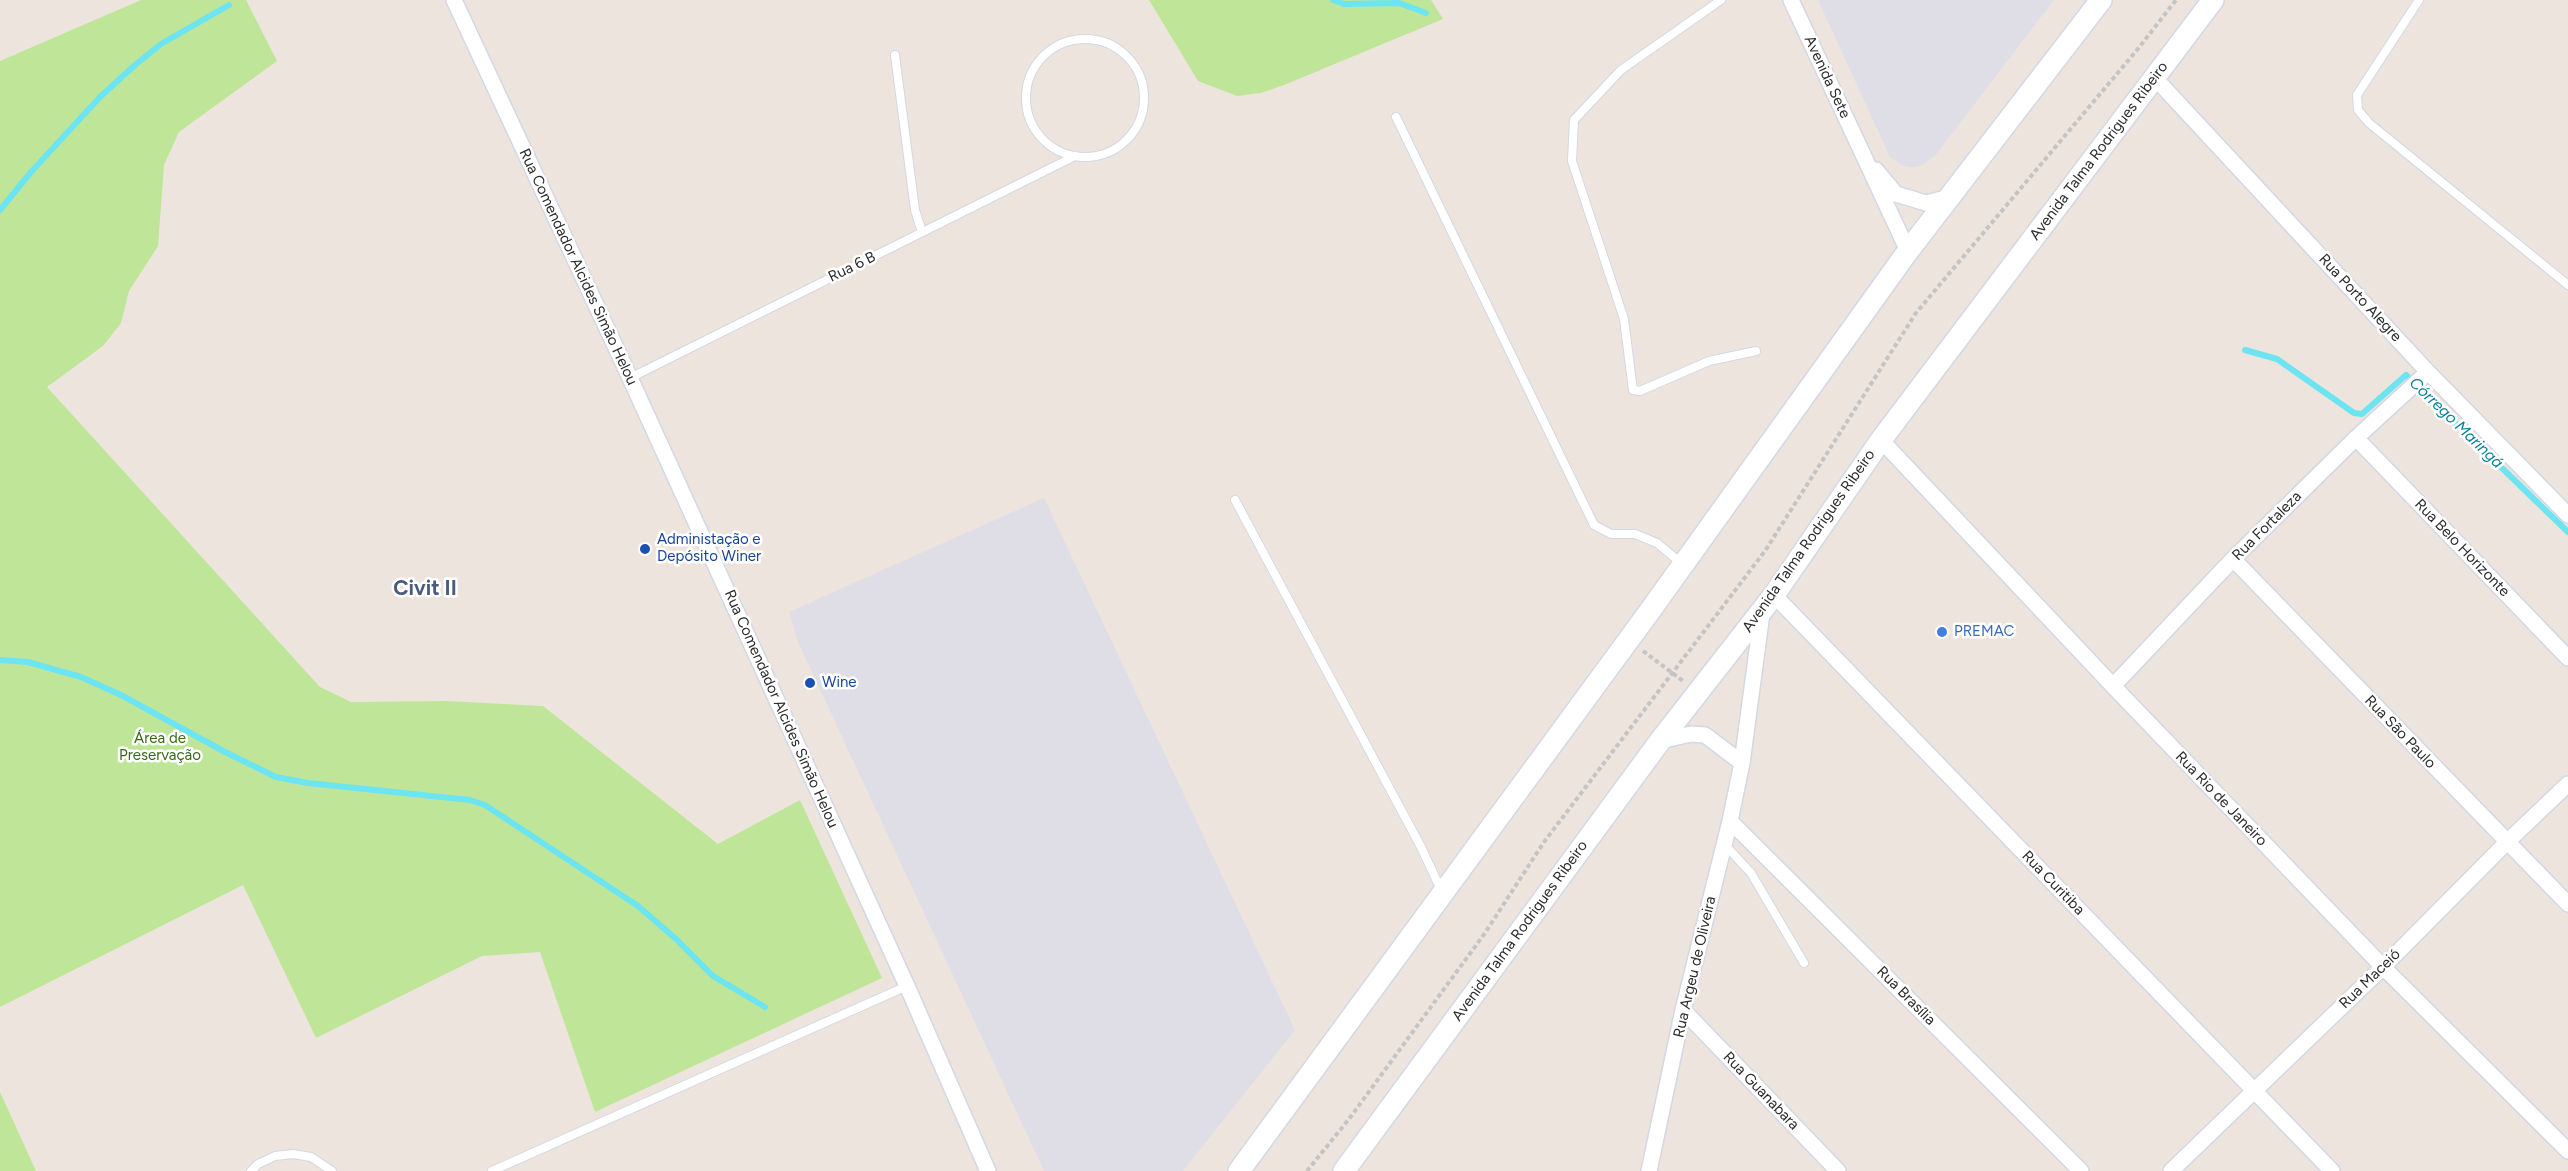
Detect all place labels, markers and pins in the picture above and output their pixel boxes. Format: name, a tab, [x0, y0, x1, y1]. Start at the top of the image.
place label: Administação e Depósito Winer	[657, 531, 761, 566]
marker: Administação e Depósito Winer	[638, 542, 652, 556]
place label: PREMAC	[1954, 623, 2014, 641]
marker: PREMAC	[1935, 625, 1949, 639]
place label: Wine	[822, 674, 856, 692]
marker: Wine	[803, 676, 817, 690]

